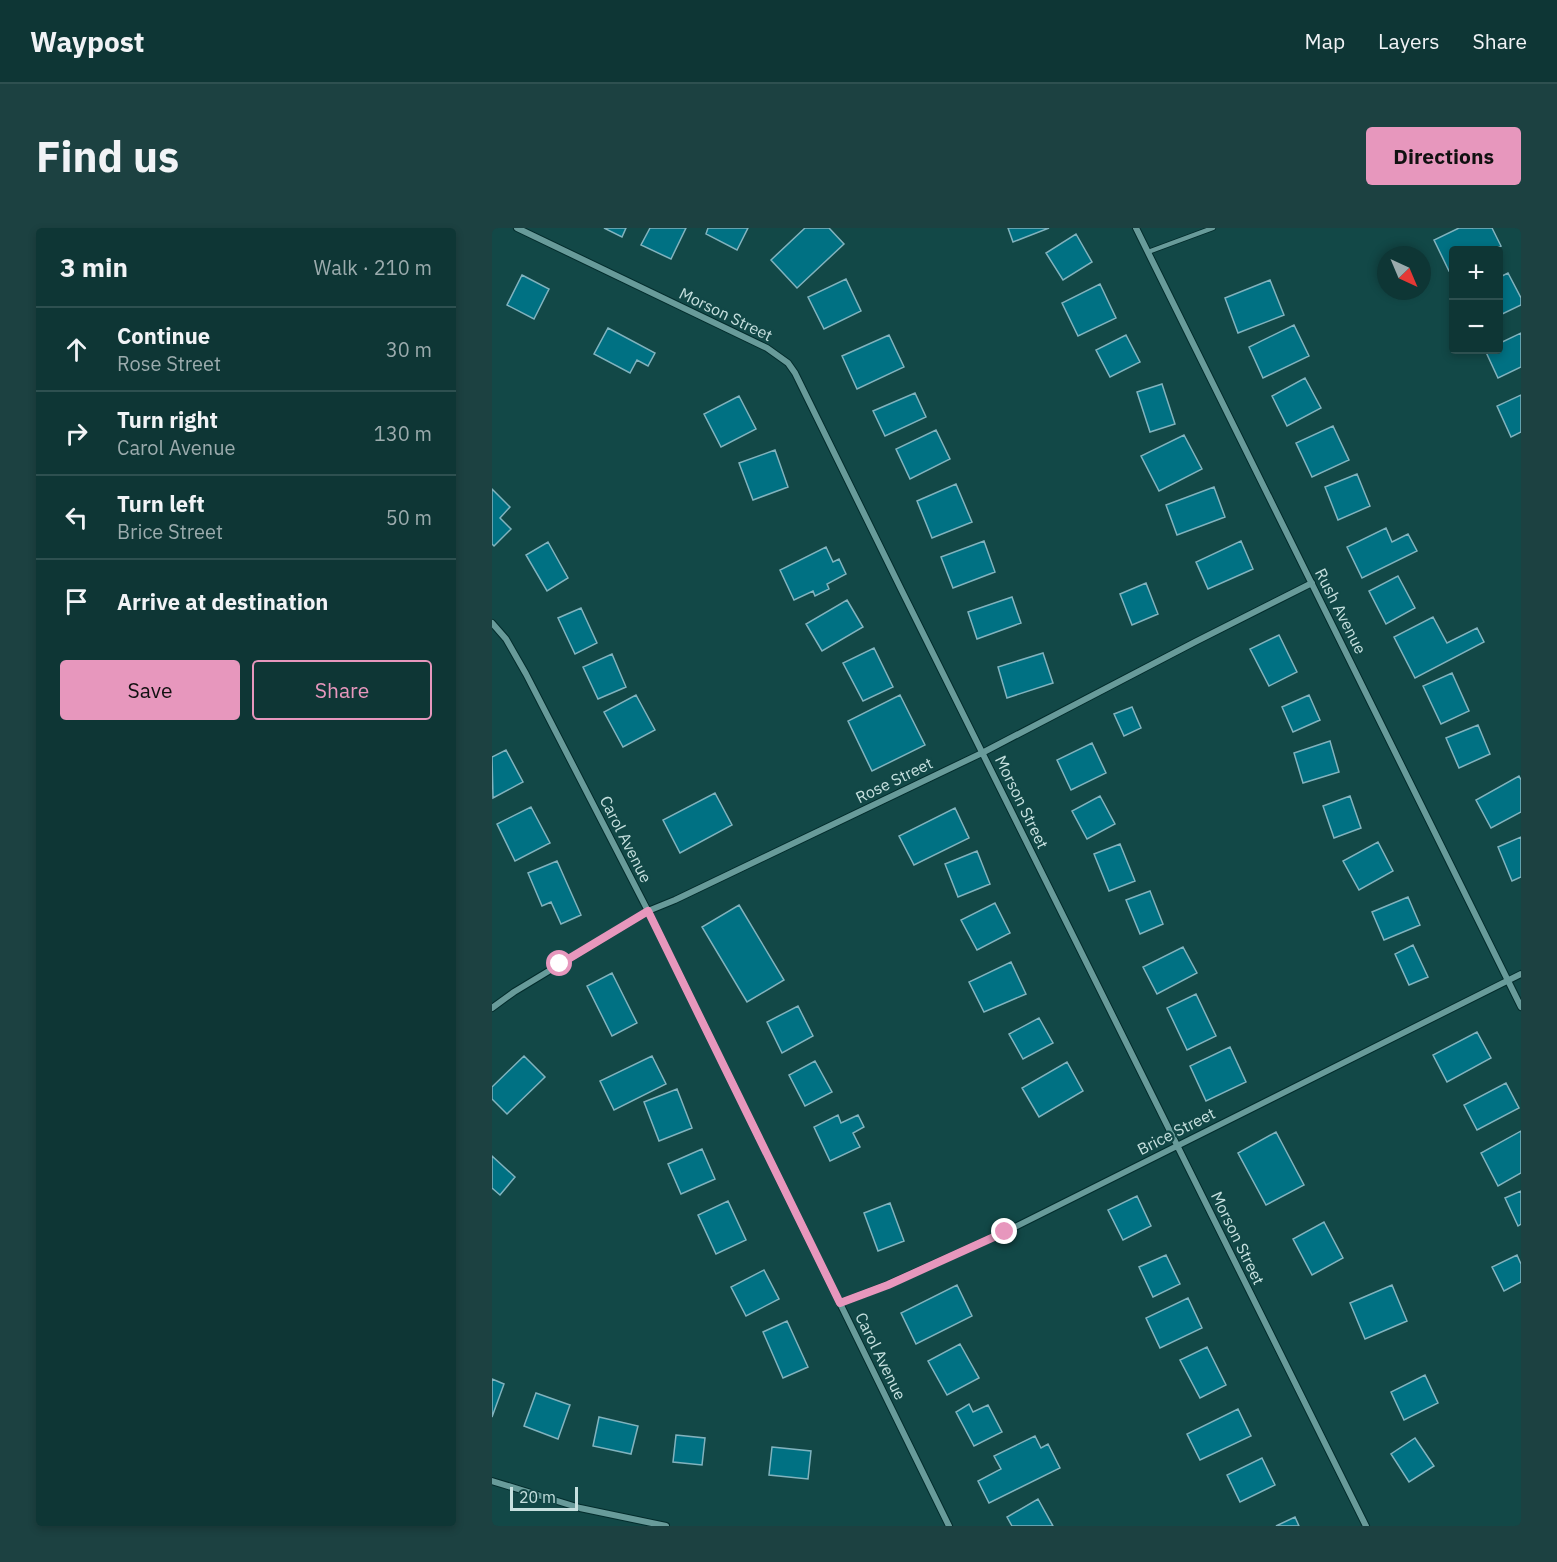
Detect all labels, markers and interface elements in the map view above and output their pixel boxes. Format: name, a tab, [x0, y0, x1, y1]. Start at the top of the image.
text: Waypost	[30, 23, 144, 60]
text: Map	[1305, 27, 1345, 55]
text: Layers	[1378, 27, 1440, 55]
text: Share	[1473, 27, 1527, 55]
button: Directions	[1366, 127, 1521, 185]
text: Find us	[36, 129, 179, 184]
north arrow	[1377, 246, 1431, 300]
map controls	[1449, 246, 1503, 354]
button: +	[1449, 246, 1503, 300]
text: 3 min	[60, 250, 128, 284]
text: Walk · 210 m	[314, 254, 432, 281]
street label: Morson Street	[676, 283, 776, 345]
button: −	[1449, 300, 1503, 354]
text: Continue	[117, 321, 210, 350]
icon: ahead	[60, 333, 93, 366]
text: 30 m	[386, 336, 432, 363]
text: Rose Street	[117, 350, 221, 377]
text: Turn right	[117, 405, 218, 434]
icon: right	[60, 417, 93, 450]
text: 130 m	[374, 420, 432, 447]
text: Carol Avenue	[117, 434, 235, 461]
text: Turn left	[117, 489, 205, 518]
icon: left	[60, 501, 93, 534]
text: 50 m	[386, 504, 432, 531]
text: Brice Street	[117, 518, 223, 545]
street label: Rush Avenue	[1311, 565, 1371, 657]
icon: arrive	[60, 585, 93, 618]
text: Arrive at destination	[117, 587, 328, 616]
button: Save	[60, 660, 240, 720]
button: Share	[252, 660, 432, 720]
street label: Morson Street	[991, 752, 1053, 852]
street label: Rose Street	[852, 753, 936, 807]
street label: Carol Avenue	[596, 792, 657, 886]
route start	[546, 950, 572, 976]
street label: Brice Street	[1134, 1103, 1218, 1159]
street label: Morson Street	[1207, 1188, 1269, 1288]
route end	[991, 1218, 1017, 1244]
street label: Carol Avenue	[851, 1309, 911, 1403]
scale bar	[510, 1484, 578, 1512]
text: 20 m	[519, 1487, 556, 1507]

